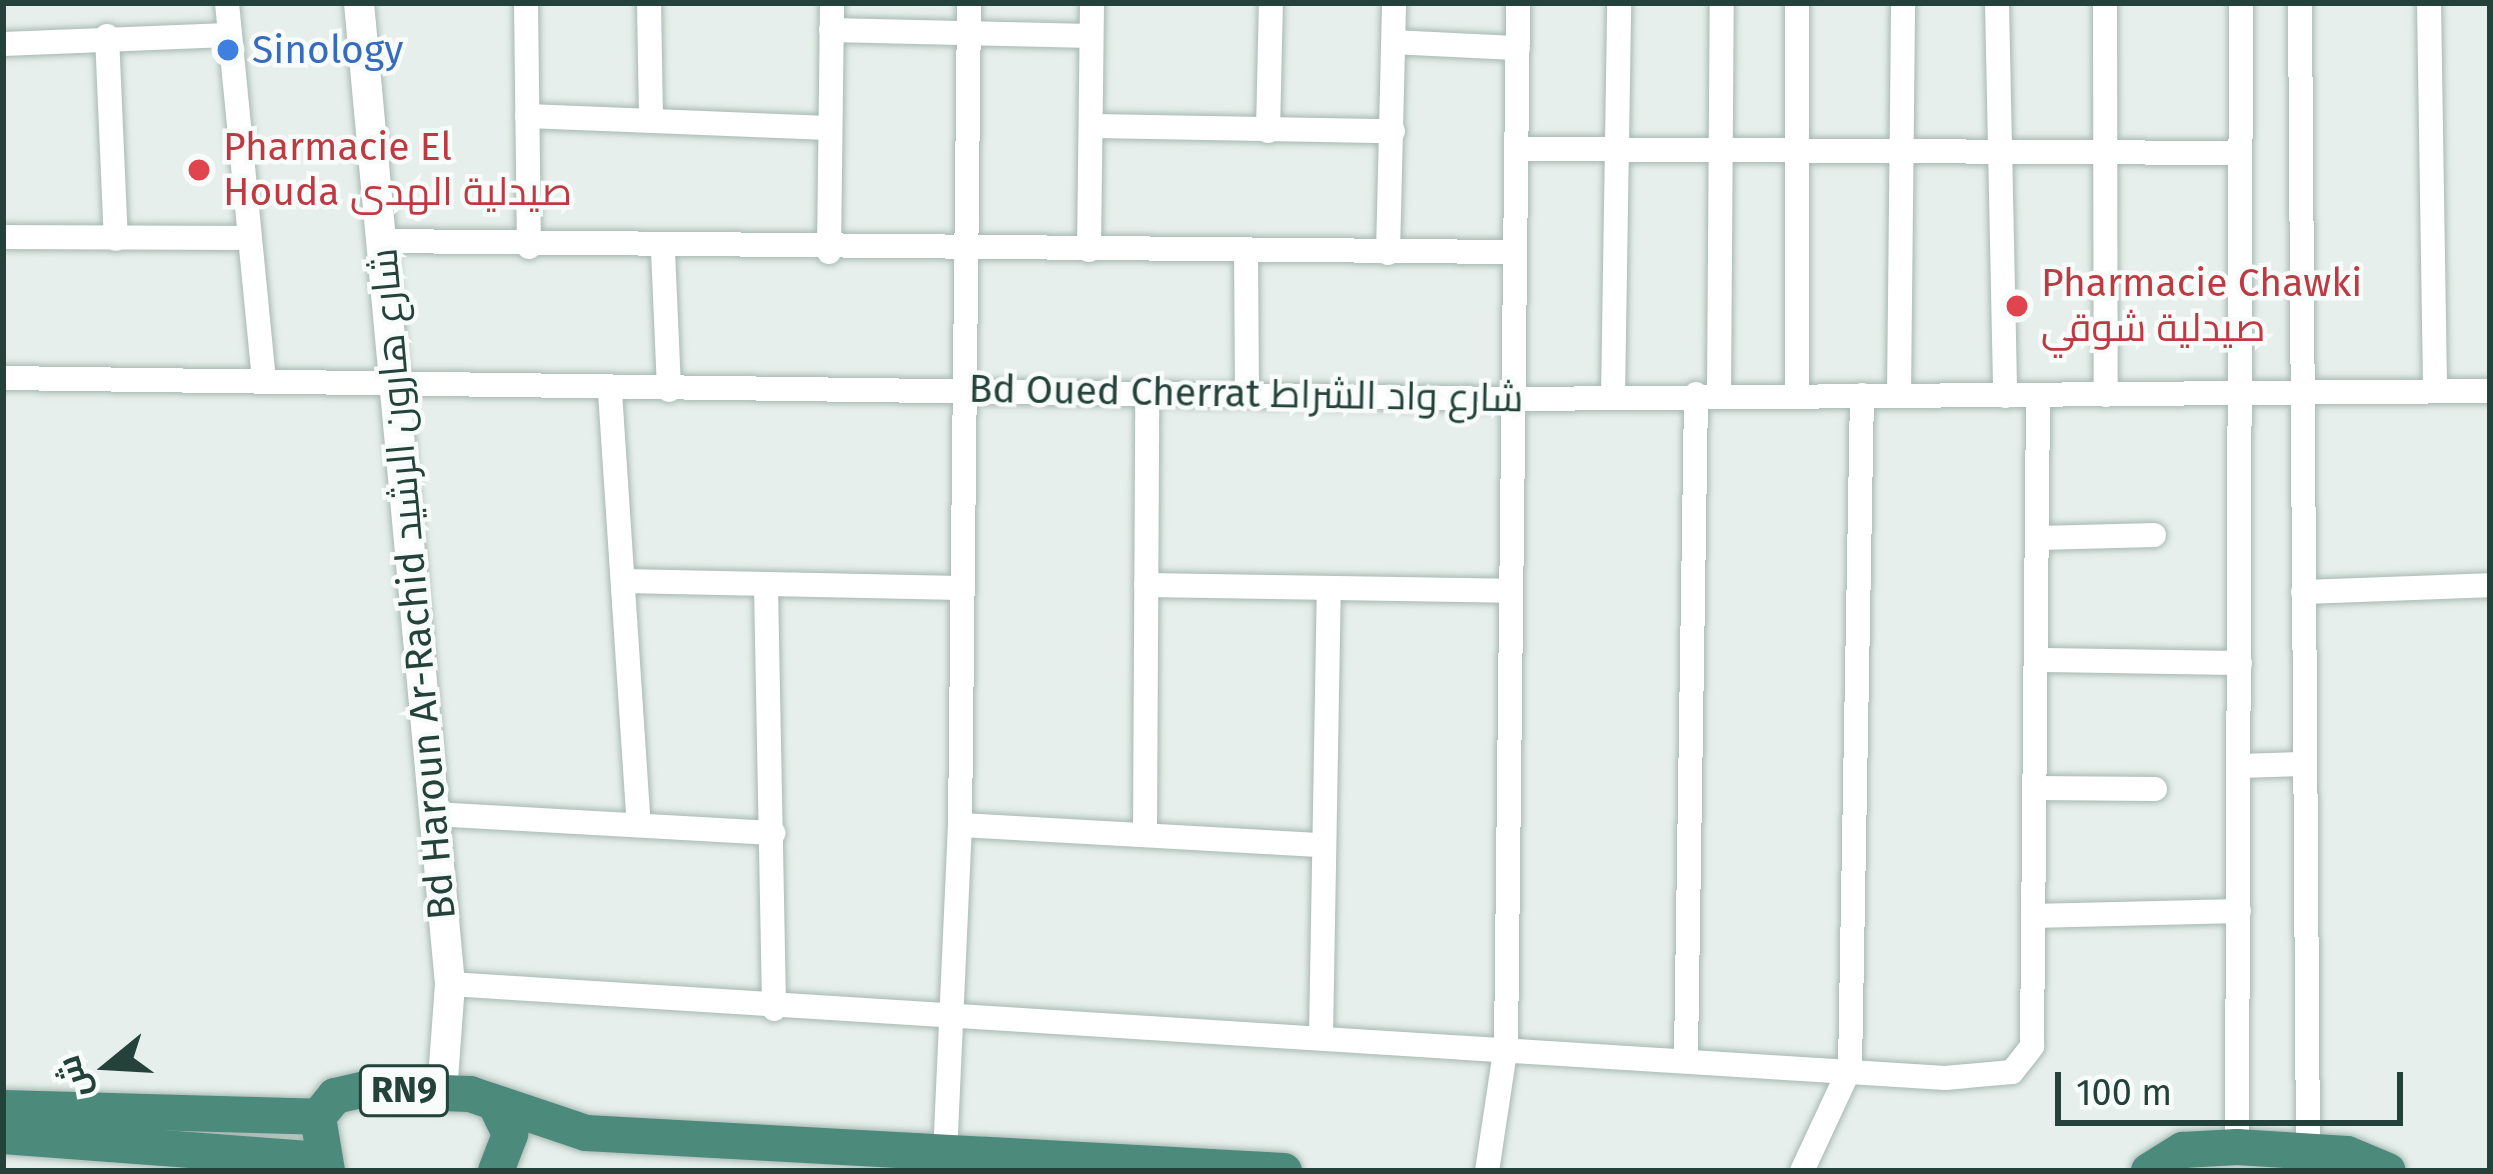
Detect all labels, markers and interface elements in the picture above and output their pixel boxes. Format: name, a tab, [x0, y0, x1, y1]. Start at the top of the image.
place label: Sinology	[252, 27, 403, 73]
marker: Sinology	[215, 37, 241, 63]
place label: Pharmacie El Houda صيدلية الهدى	[223, 125, 572, 216]
marker: Pharmacie El Houda صيدلية الهدى	[186, 157, 212, 183]
street label: Bd Haroun Ar-Rachid شارع هارون الرشيد	[360, 246, 466, 922]
place label: Pharmacie Chawki صيدلية شوقي	[2041, 261, 2362, 352]
marker: Pharmacie Chawki صيدلية شوقي	[2004, 293, 2030, 319]
street label: Bd Oued Cherrat شارع واد الشراط	[968, 366, 1524, 422]
north arrow	[48, 1006, 168, 1126]
scale bar	[2061, 1048, 2409, 1122]
text: ش	[48, 1051, 99, 1103]
road number: RN9	[356, 1061, 452, 1121]
text: 100 m	[2076, 1071, 2172, 1115]

